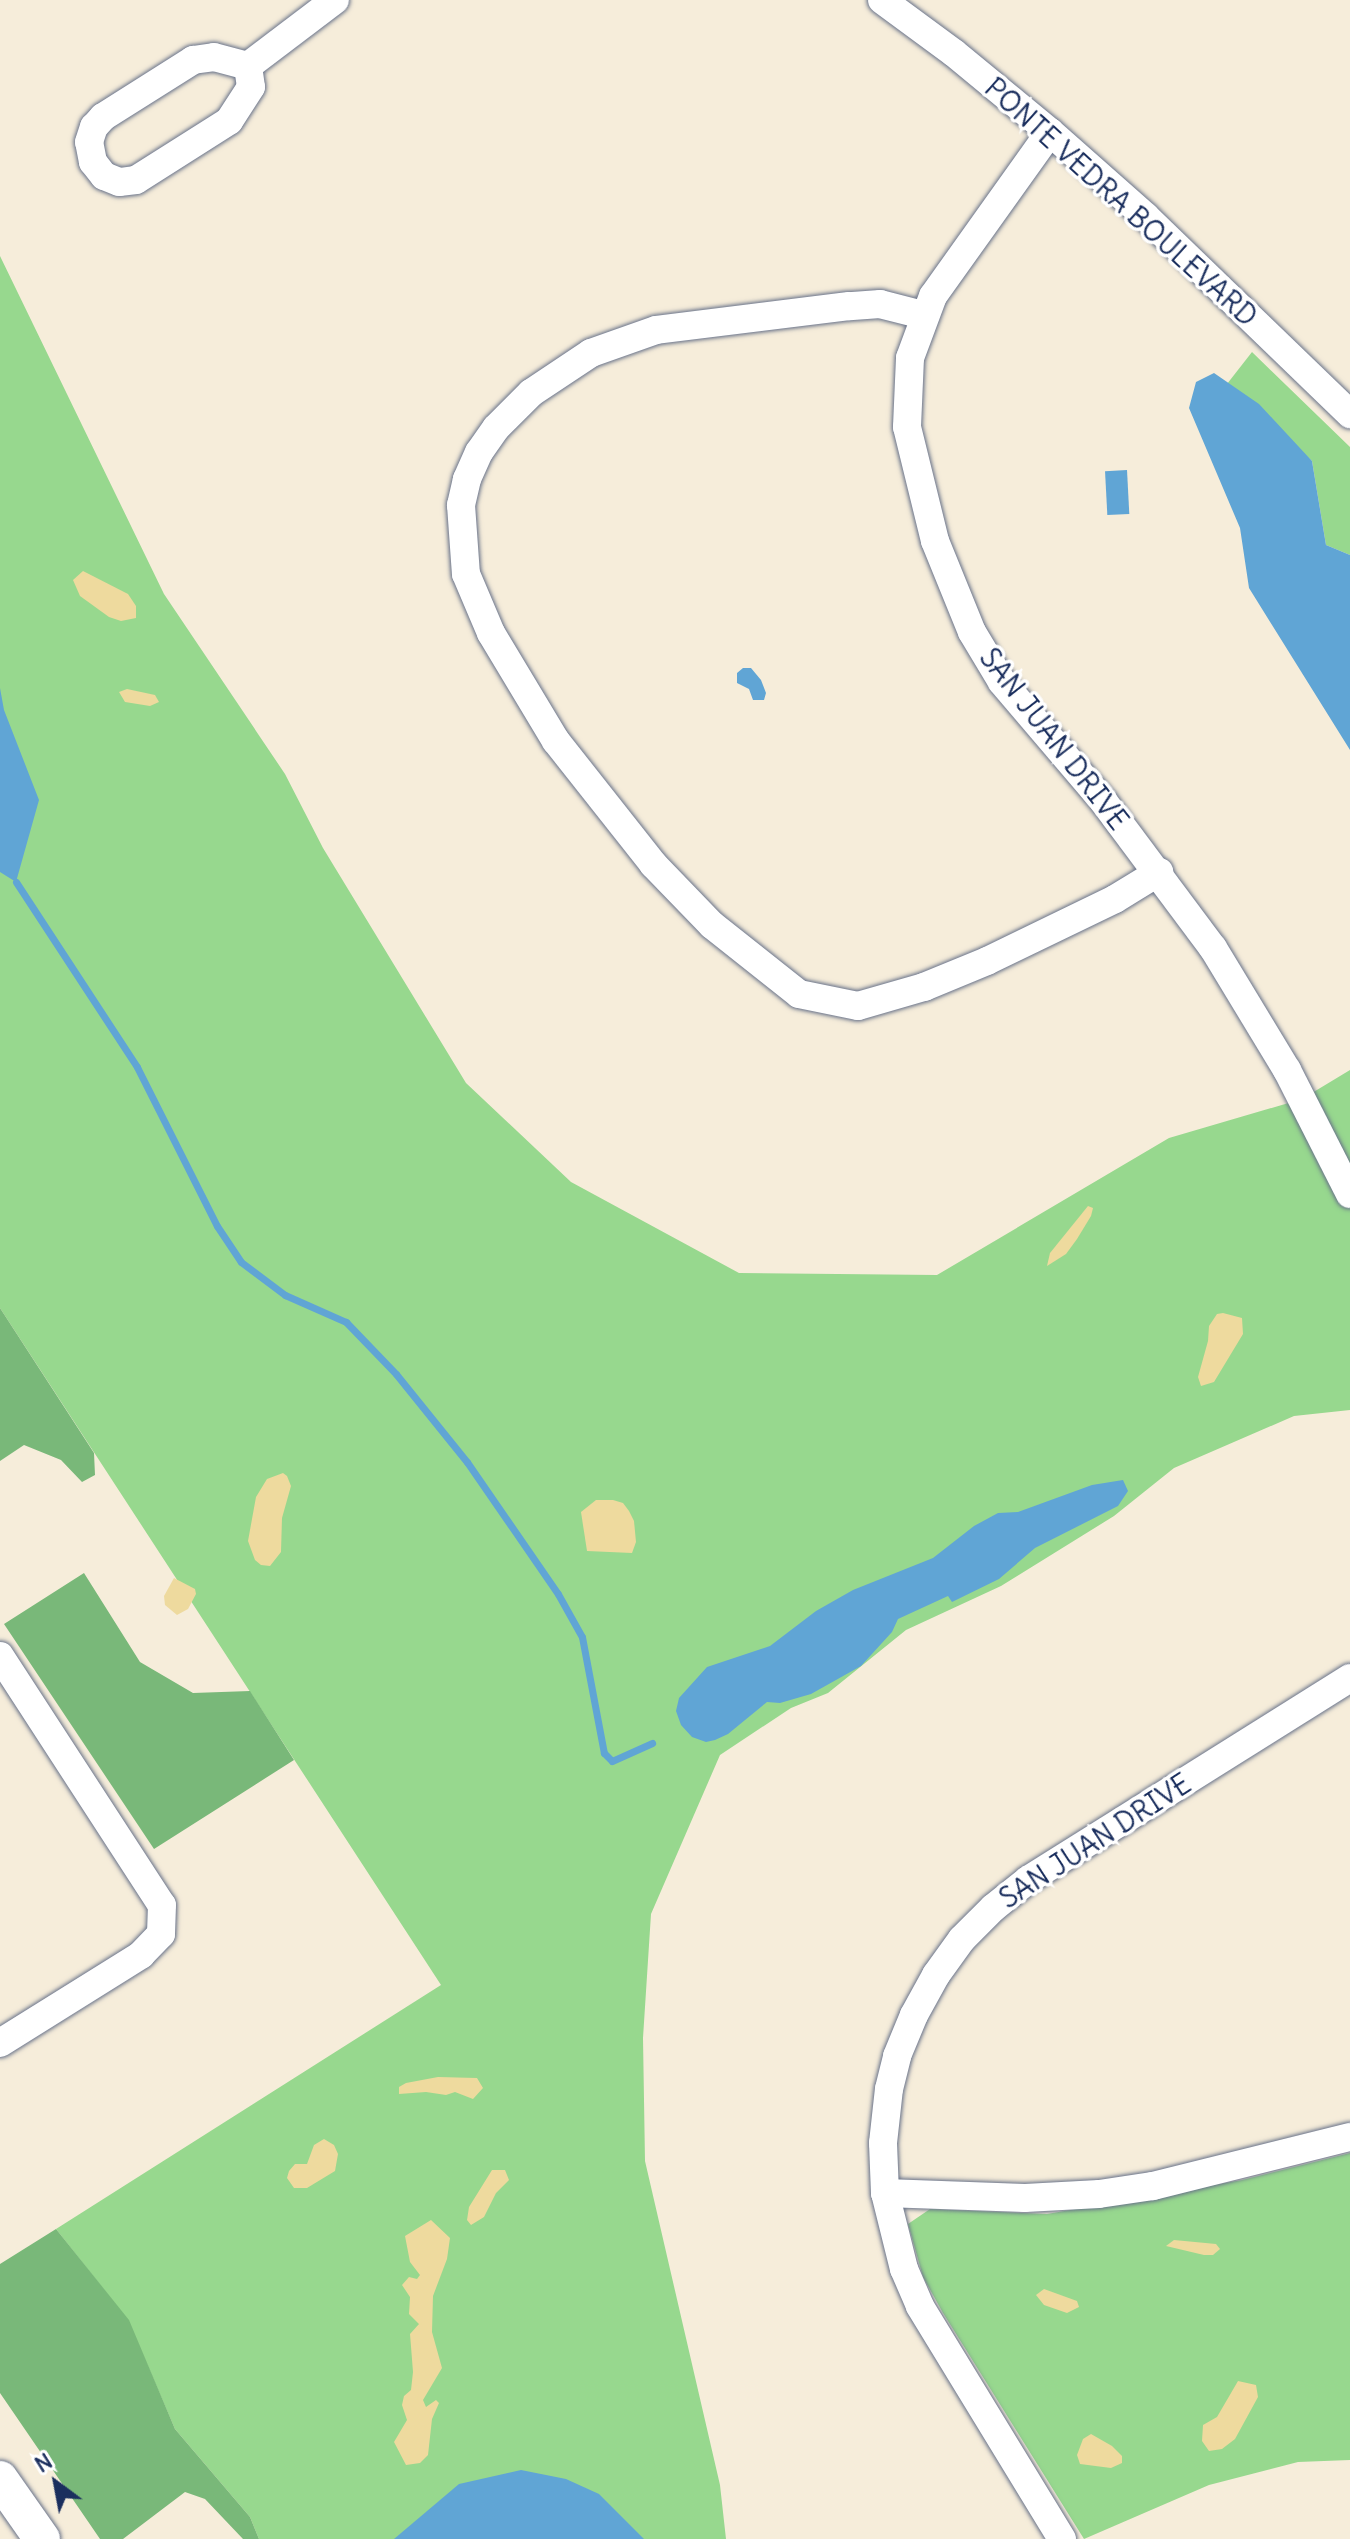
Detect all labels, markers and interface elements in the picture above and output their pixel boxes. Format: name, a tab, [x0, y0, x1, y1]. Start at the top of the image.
street label: PONTE VEDRA BOULEVARD	[978, 71, 1264, 333]
street label: SAN JUAN DRIVE	[973, 642, 1135, 836]
street label: SAN JUAN DRIVE	[993, 1767, 1197, 1915]
north arrow	[16, 2443, 96, 2523]
text: N	[29, 2447, 57, 2479]

